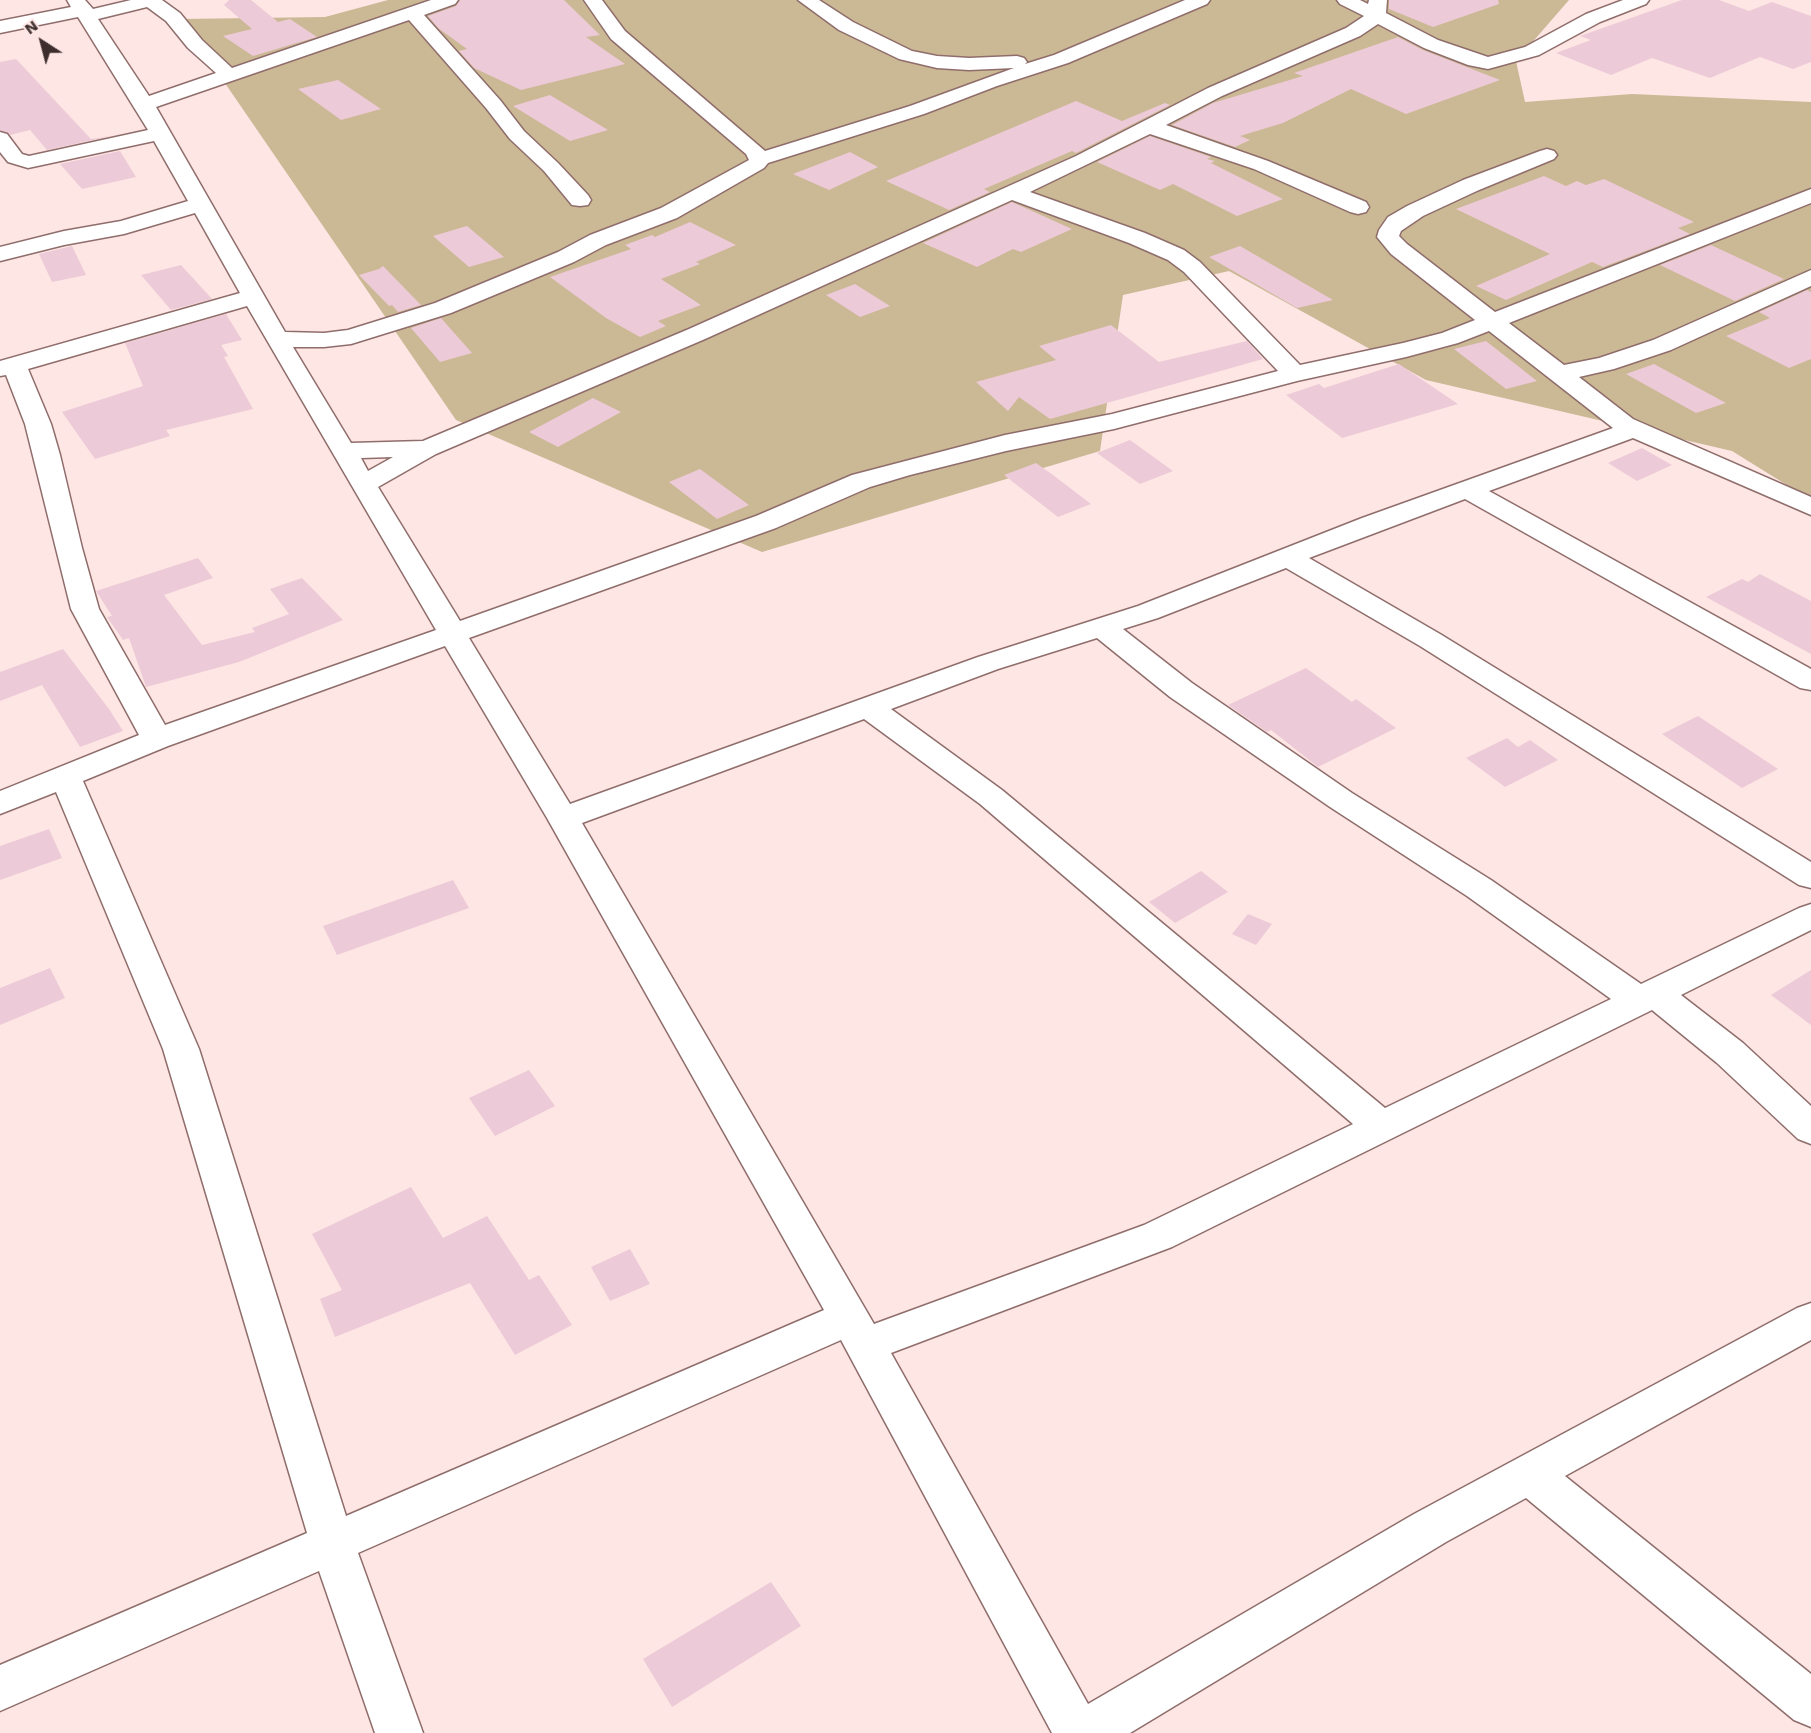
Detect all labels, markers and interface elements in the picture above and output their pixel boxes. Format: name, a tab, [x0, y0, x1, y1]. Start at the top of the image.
north arrow	[12, 12, 72, 72]
text: N	[21, 16, 42, 38]

